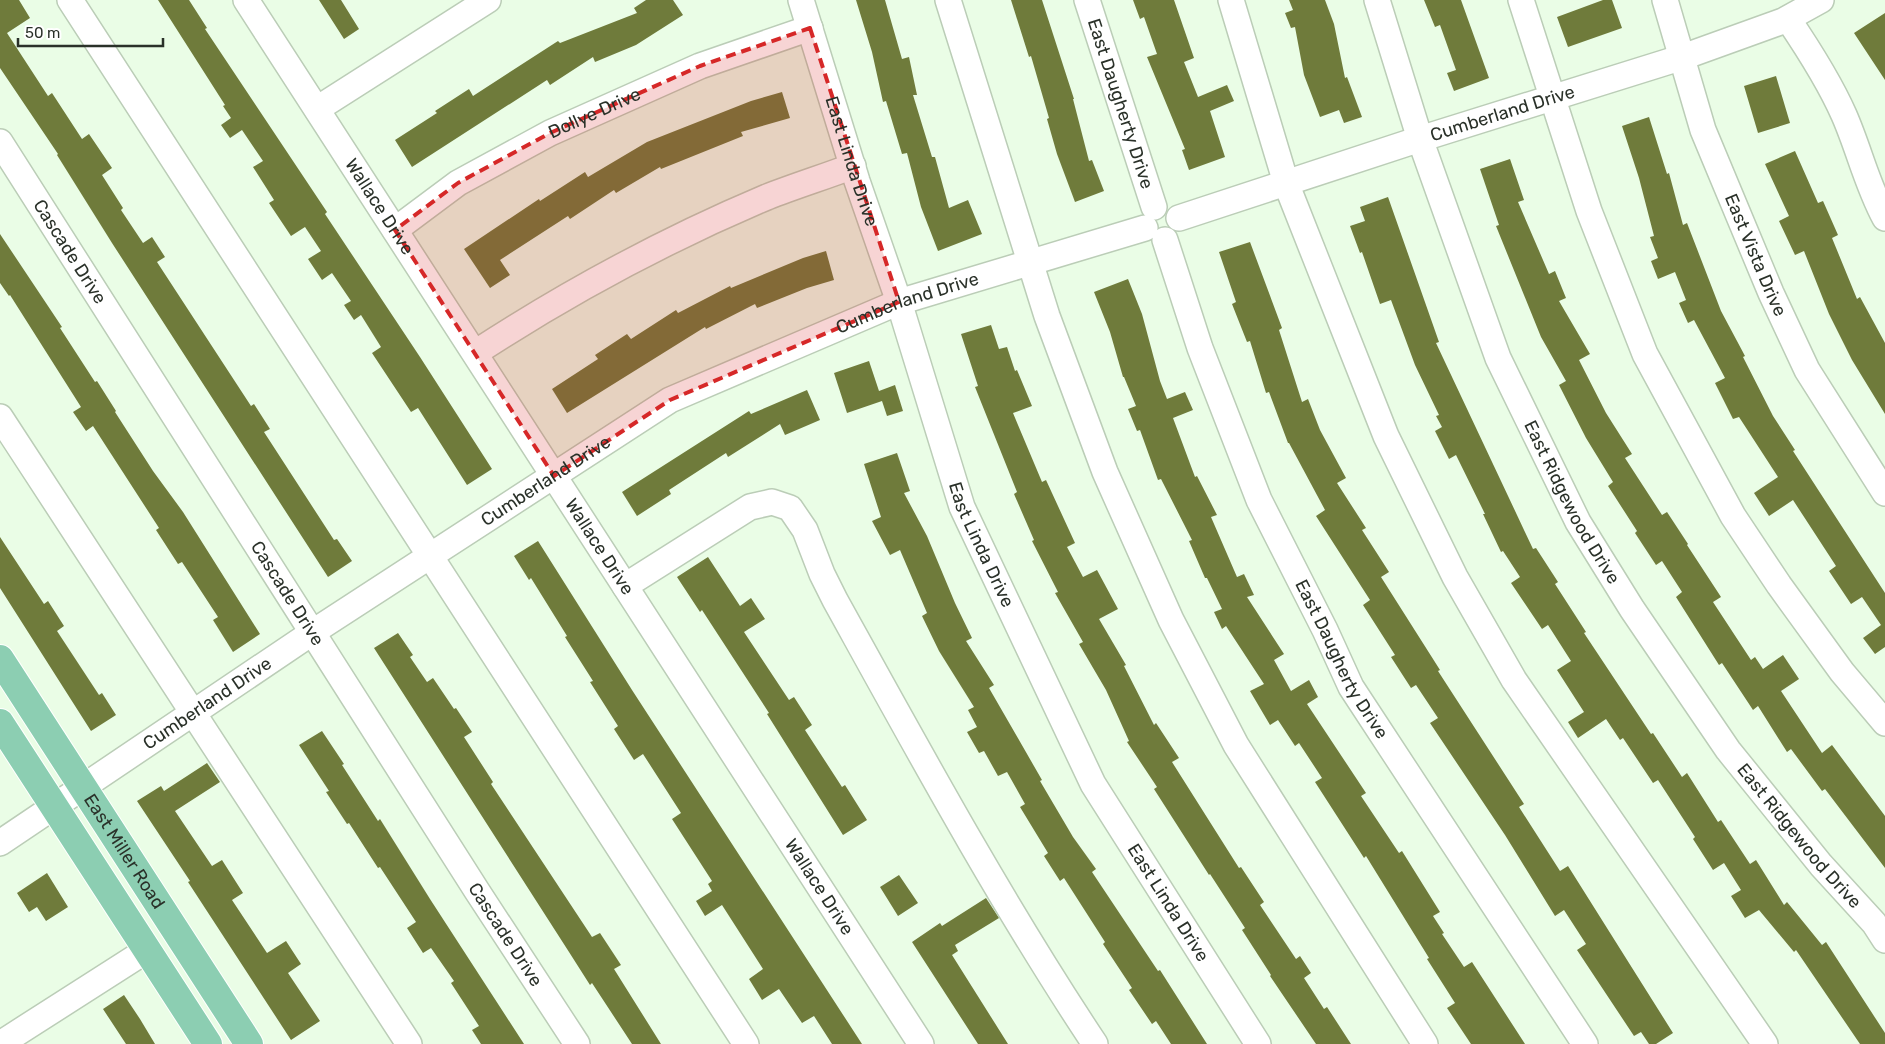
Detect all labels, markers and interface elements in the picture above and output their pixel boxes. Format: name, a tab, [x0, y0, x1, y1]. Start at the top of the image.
scale bar	[18, 15, 162, 47]
street label: East Daugherty Drive	[1083, 16, 1158, 192]
text: 50 m	[25, 24, 60, 42]
street label: Cumberland Drive	[1427, 80, 1577, 146]
street label: Dollye Drive	[545, 83, 644, 143]
street label: East Linda Drive	[820, 94, 883, 229]
street label: Wallace Drive	[340, 154, 419, 259]
street label: East Vista Drive	[1720, 190, 1791, 320]
street label: Cascade Drive	[28, 195, 111, 308]
street label: Cumberland Drive	[833, 268, 981, 339]
street label: East Ridgewood Drive	[1519, 417, 1625, 588]
street label: Cumberland Drive	[477, 431, 615, 531]
street label: East Linda Drive	[944, 479, 1019, 611]
street label: Wallace Drive	[560, 494, 639, 599]
street label: Cascade Drive	[246, 537, 329, 650]
street label: East Daugherty Drive	[1290, 576, 1393, 743]
street label: Cumberland Drive	[139, 652, 276, 754]
street label: East Ridgewood Drive	[1732, 759, 1866, 913]
street label: East Miller Road	[79, 790, 170, 913]
street label: Wallace Drive	[780, 834, 859, 939]
street label: East Linda Drive	[1123, 840, 1214, 966]
street label: Cascade Drive	[464, 879, 547, 991]

